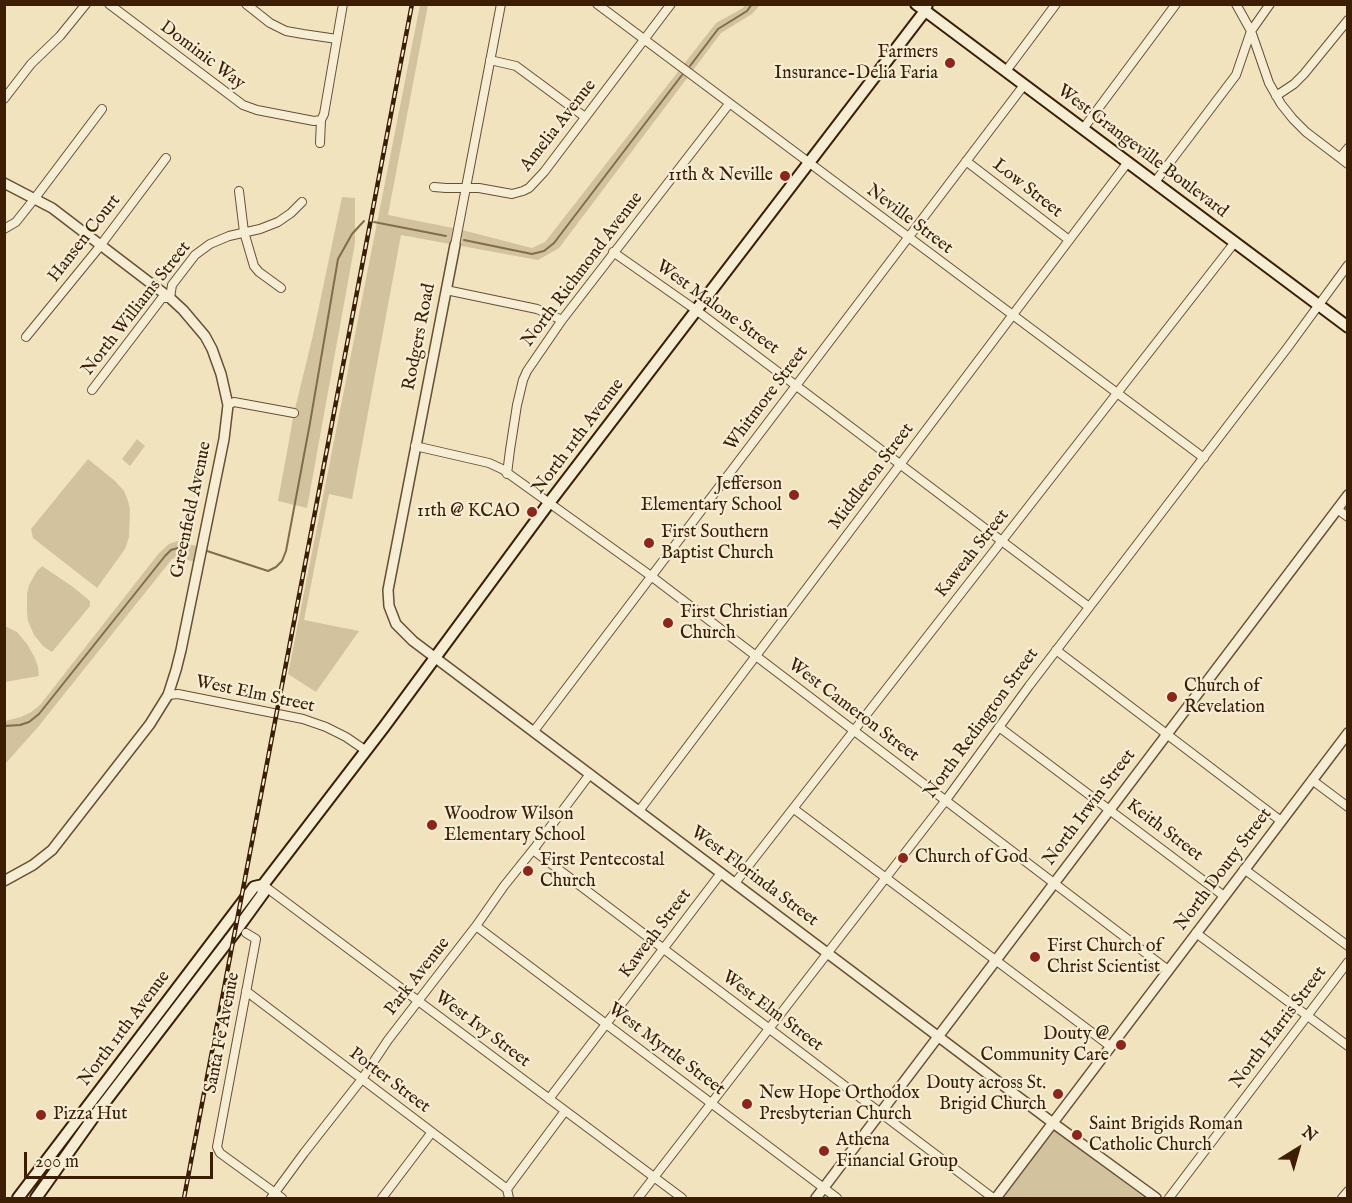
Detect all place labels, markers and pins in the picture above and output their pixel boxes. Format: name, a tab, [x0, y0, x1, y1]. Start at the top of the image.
place label: Farmers Insurance-Delia Faria	[774, 42, 938, 84]
marker: Farmers Insurance-Delia Faria	[943, 56, 957, 70]
place label: 11th & Neville	[668, 165, 773, 187]
marker: 11th & Neville	[778, 169, 792, 183]
place label: Jefferson Elementary School	[641, 474, 782, 516]
marker: Jefferson Elementary School	[787, 488, 801, 502]
place label: 11th @ KCAO	[417, 501, 520, 523]
marker: 11th @ KCAO	[525, 505, 539, 519]
place label: First Southern Baptist Church	[661, 522, 773, 564]
marker: First Southern Baptist Church	[642, 536, 656, 550]
place label: First Christian Church	[680, 602, 788, 644]
marker: First Christian Church	[661, 616, 675, 630]
place label: Church of Revelation	[1184, 676, 1265, 718]
marker: Church of Revelation	[1165, 690, 1179, 704]
place label: Woodrow Wilson Elementary School	[444, 804, 585, 846]
marker: Woodrow Wilson Elementary School	[425, 818, 439, 832]
place label: Church of God	[915, 847, 1028, 869]
place label: First Pentecostal Church	[540, 850, 664, 892]
marker: Church of God	[896, 851, 910, 865]
marker: First Pentecostal Church	[521, 864, 535, 878]
place label: First Church of Christ Scientist	[1047, 936, 1162, 978]
marker: First Church of Christ Scientist	[1028, 950, 1042, 964]
place label: Douty @ Community Care	[981, 1024, 1109, 1066]
marker: Douty @ Community Care	[1114, 1038, 1128, 1052]
place label: Douty across St. Brigid Church	[926, 1073, 1046, 1116]
place label: New Hope Orthodox Presbyterian Church	[759, 1083, 920, 1126]
marker: Douty across St. Brigid Church	[1051, 1087, 1065, 1101]
marker: New Hope Orthodox Presbyterian Church	[740, 1097, 754, 1111]
place label: Pizza Hut	[53, 1104, 127, 1126]
marker: Pizza Hut	[34, 1108, 48, 1122]
place label: Saint Brigids Roman Catholic Church	[1089, 1114, 1243, 1156]
marker: Saint Brigids Roman Catholic Church	[1070, 1128, 1084, 1142]
place label: Athena Financial Group	[836, 1130, 958, 1172]
marker: Athena Financial Group	[817, 1144, 831, 1158]

